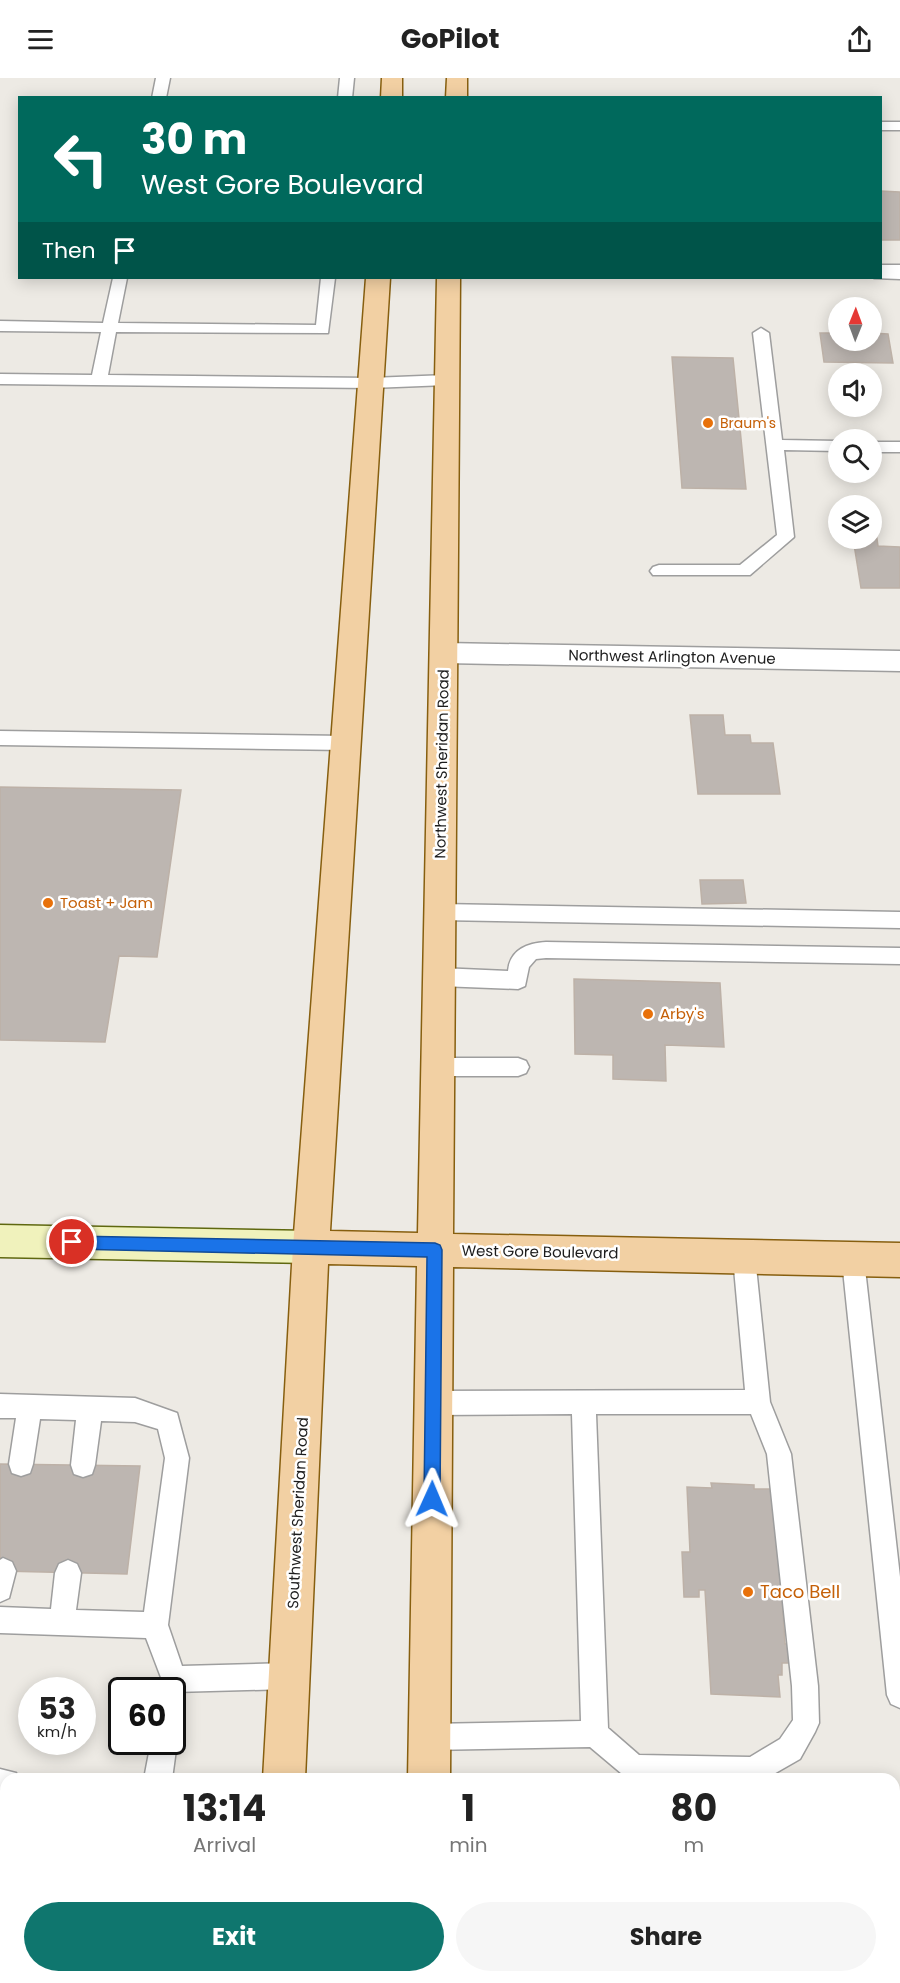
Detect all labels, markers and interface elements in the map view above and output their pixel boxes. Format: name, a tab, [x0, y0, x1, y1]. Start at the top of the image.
text: GoPilot	[401, 20, 499, 57]
icon: menu	[24, 23, 57, 56]
icon: share	[843, 23, 876, 56]
text: 30 m	[141, 110, 247, 169]
icon: left	[42, 120, 120, 198]
text: West Gore Boulevard	[141, 166, 424, 203]
icon: arrive	[108, 234, 141, 267]
text: Then	[42, 235, 96, 266]
north arrow	[828, 297, 882, 351]
map controls	[828, 297, 882, 549]
button: sound	[828, 363, 882, 417]
place label: Braum's	[720, 413, 776, 433]
marker: Braum's	[701, 416, 715, 430]
button: search	[828, 429, 882, 483]
button: layers	[828, 495, 882, 549]
street label: Northwest Arlington Avenue	[568, 644, 776, 669]
street label: Northwest Sheridan Road	[429, 669, 454, 859]
place label: Toast + Jam	[60, 892, 153, 913]
marker: Toast + Jam	[41, 896, 55, 910]
place label: Arby's	[660, 1003, 705, 1024]
marker: Arby's	[641, 1007, 655, 1021]
pin	[46, 1216, 97, 1267]
icon: arrive	[55, 1225, 88, 1258]
street label: West Gore Boulevard	[461, 1240, 619, 1263]
street label: Southwest Sheridan Road	[282, 1417, 313, 1609]
position arrow	[400, 1467, 464, 1531]
place label: Taco Bell	[760, 1579, 840, 1604]
marker: Taco Bell	[741, 1585, 755, 1599]
speed limit sign: 60	[108, 1677, 186, 1755]
text: 53	[38, 1687, 76, 1730]
text: km/h	[37, 1721, 77, 1742]
text: 13:14	[183, 1783, 266, 1834]
text: 1	[462, 1783, 475, 1834]
text: 80	[670, 1783, 717, 1834]
text: Arrival	[193, 1831, 256, 1859]
text: min	[449, 1831, 487, 1859]
text: m	[683, 1831, 704, 1859]
button: Exit	[24, 1902, 444, 1971]
button: Share	[456, 1902, 876, 1971]

